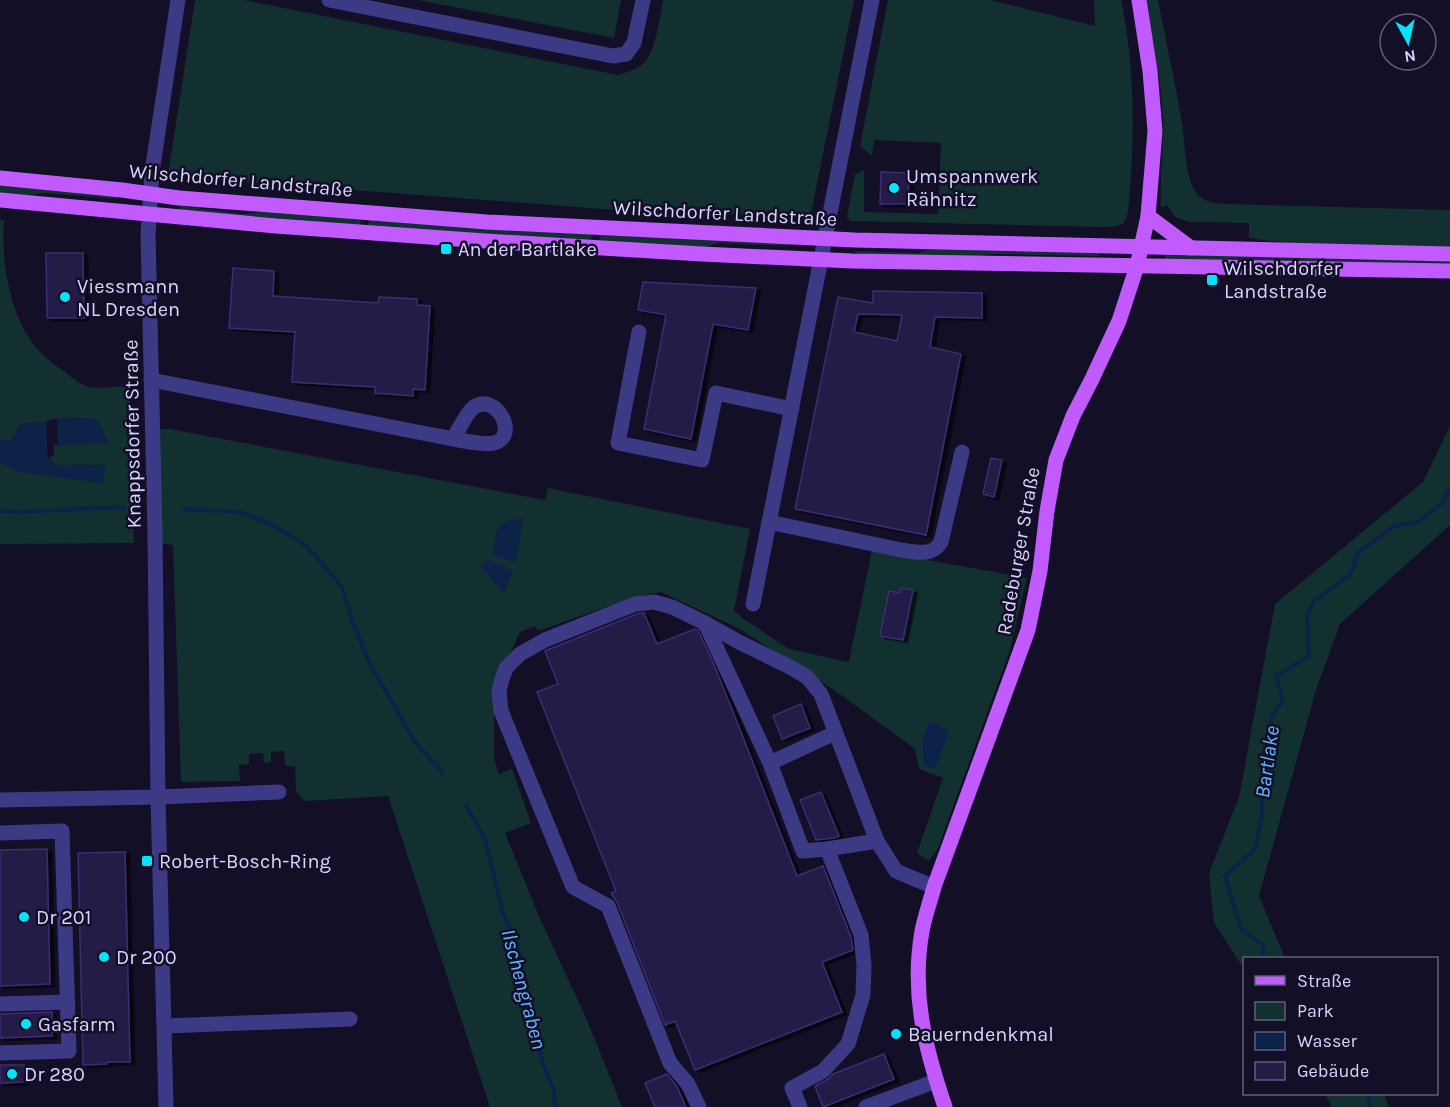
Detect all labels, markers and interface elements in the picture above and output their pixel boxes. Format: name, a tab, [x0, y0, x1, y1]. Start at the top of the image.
north arrow	[1378, 12, 1438, 72]
text: N	[1403, 46, 1417, 67]
street label: Wilschdorfer Landstraße	[128, 159, 354, 202]
place label: Umspannwerk Rähnitz	[906, 165, 1038, 211]
marker: Umspannwerk Rähnitz	[887, 181, 901, 195]
street label: Wilschdorfer Landstraße	[612, 196, 838, 231]
place label: An der Bartlake	[458, 238, 597, 261]
marker: An der Bartlake	[439, 242, 453, 256]
place label: Wilschdorfer Landstraße	[1224, 257, 1341, 303]
marker: Wilschdorfer Landstraße	[1205, 273, 1219, 287]
place label: Viessmann NL Dresden	[77, 275, 180, 321]
marker: Viessmann NL Dresden	[58, 290, 72, 304]
street label: Knappsdorfer Straße	[119, 339, 146, 528]
street label: Radeburger Straße	[992, 465, 1045, 637]
water label: Bartlake	[1250, 724, 1284, 800]
place label: Robert-Bosch-Ring	[159, 850, 331, 873]
marker: Robert-Bosch-Ring	[140, 854, 154, 868]
place label: Dr 201	[36, 906, 91, 929]
marker: Dr 201	[17, 910, 31, 924]
water label: Ilschengraben	[496, 926, 552, 1052]
place label: Dr 200	[116, 946, 177, 969]
marker: Dr 200	[97, 950, 111, 964]
legend	[1243, 957, 1438, 1095]
text: Straße	[1297, 970, 1351, 992]
text: Park	[1297, 1000, 1334, 1022]
place label: Gasfarm	[38, 1013, 116, 1036]
marker: Gasfarm	[19, 1017, 33, 1031]
place label: Bauerndenkmal	[908, 1023, 1054, 1046]
marker: Bauerndenkmal	[889, 1027, 903, 1041]
text: Wasser	[1297, 1030, 1358, 1052]
text: Gebäude	[1297, 1060, 1369, 1082]
place label: Dr 280	[24, 1063, 85, 1086]
marker: Dr 280	[5, 1067, 19, 1081]

